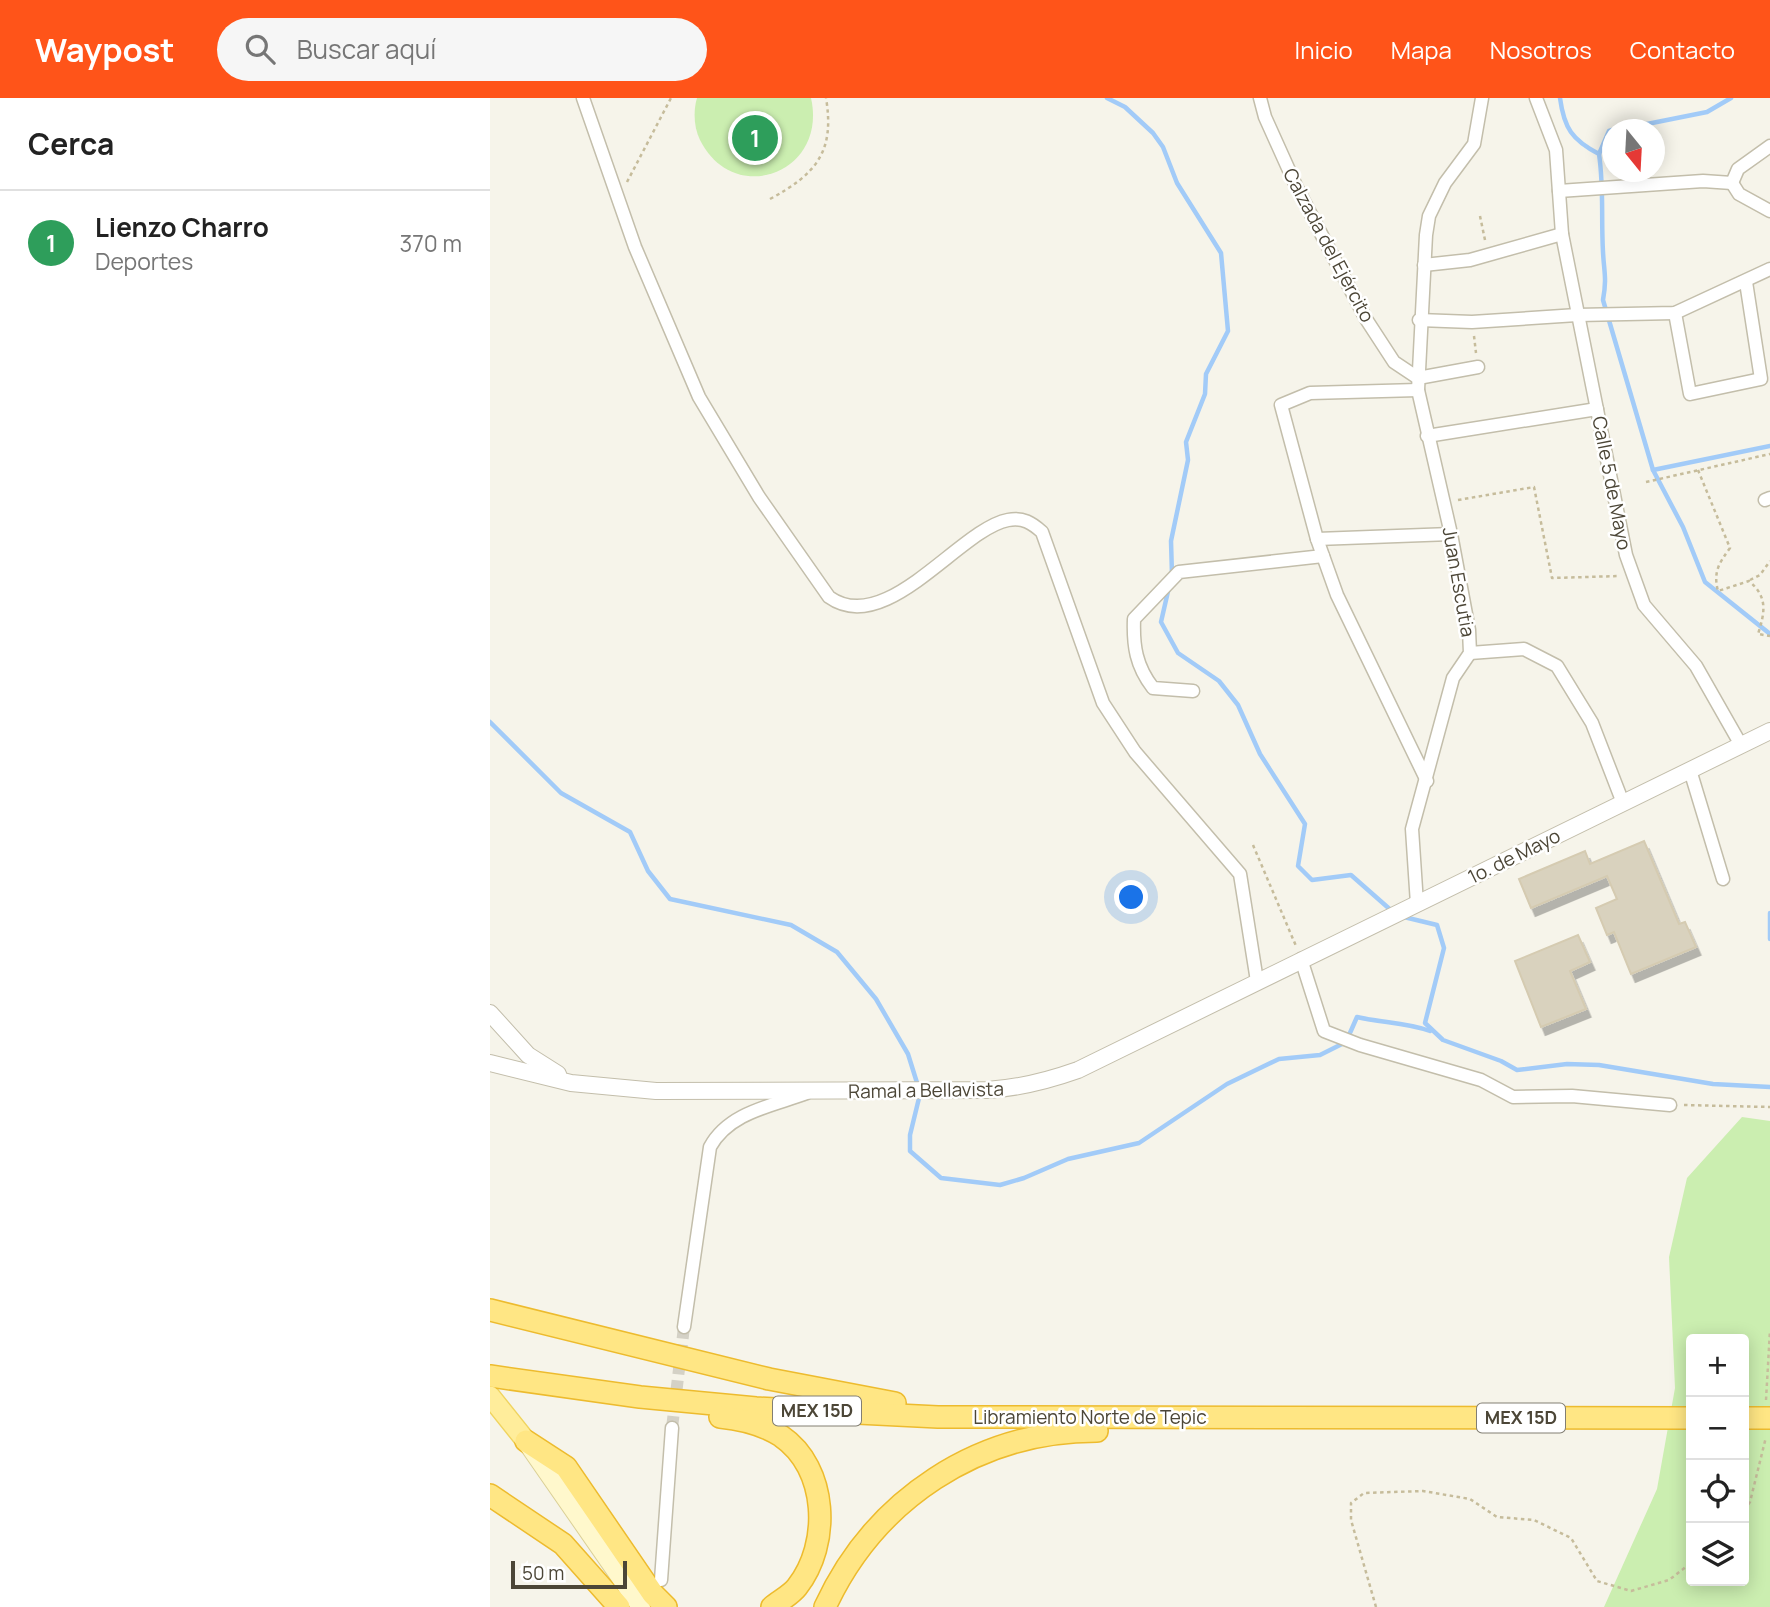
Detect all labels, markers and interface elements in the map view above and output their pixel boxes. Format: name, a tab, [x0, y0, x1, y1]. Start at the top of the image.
search box	[217, 18, 707, 81]
text: Waypost	[35, 27, 175, 72]
icon: search	[241, 30, 279, 68]
text: Buscar aquí	[297, 31, 436, 67]
text: Inicio	[1295, 33, 1353, 66]
text: Mapa	[1391, 33, 1452, 66]
text: Nosotros	[1490, 33, 1592, 66]
text: Contacto	[1630, 33, 1735, 66]
pin: 1	[732, 112, 778, 164]
north arrow	[1602, 119, 1665, 182]
text: Cerca	[28, 123, 114, 164]
street label: Calzada del Ejército	[1277, 163, 1381, 327]
text: Lienzo Charro	[95, 209, 269, 245]
text: 1	[46, 227, 56, 259]
text: 370 m	[400, 227, 462, 259]
text: Deportes	[95, 245, 193, 277]
street label: Calle 5 de Mayo	[1586, 414, 1638, 552]
street label: Juan Escutia	[1437, 525, 1481, 639]
street label: 1o. de Mayo	[1463, 822, 1565, 890]
your location	[1114, 880, 1148, 914]
street label: Ramal a Bellavista	[848, 1076, 1004, 1104]
map controls	[1686, 1334, 1749, 1586]
button: +	[1686, 1334, 1749, 1397]
road number: MEX 15D	[773, 1396, 861, 1426]
button: −	[1686, 1397, 1749, 1460]
street label: Libramiento Norte de Tepic	[973, 1404, 1207, 1430]
road number: MEX 15D	[1477, 1404, 1565, 1433]
button: locate	[1686, 1460, 1749, 1523]
button: layers	[1686, 1523, 1749, 1586]
scale bar	[511, 1558, 626, 1590]
text: 50 m	[522, 1560, 564, 1586]

